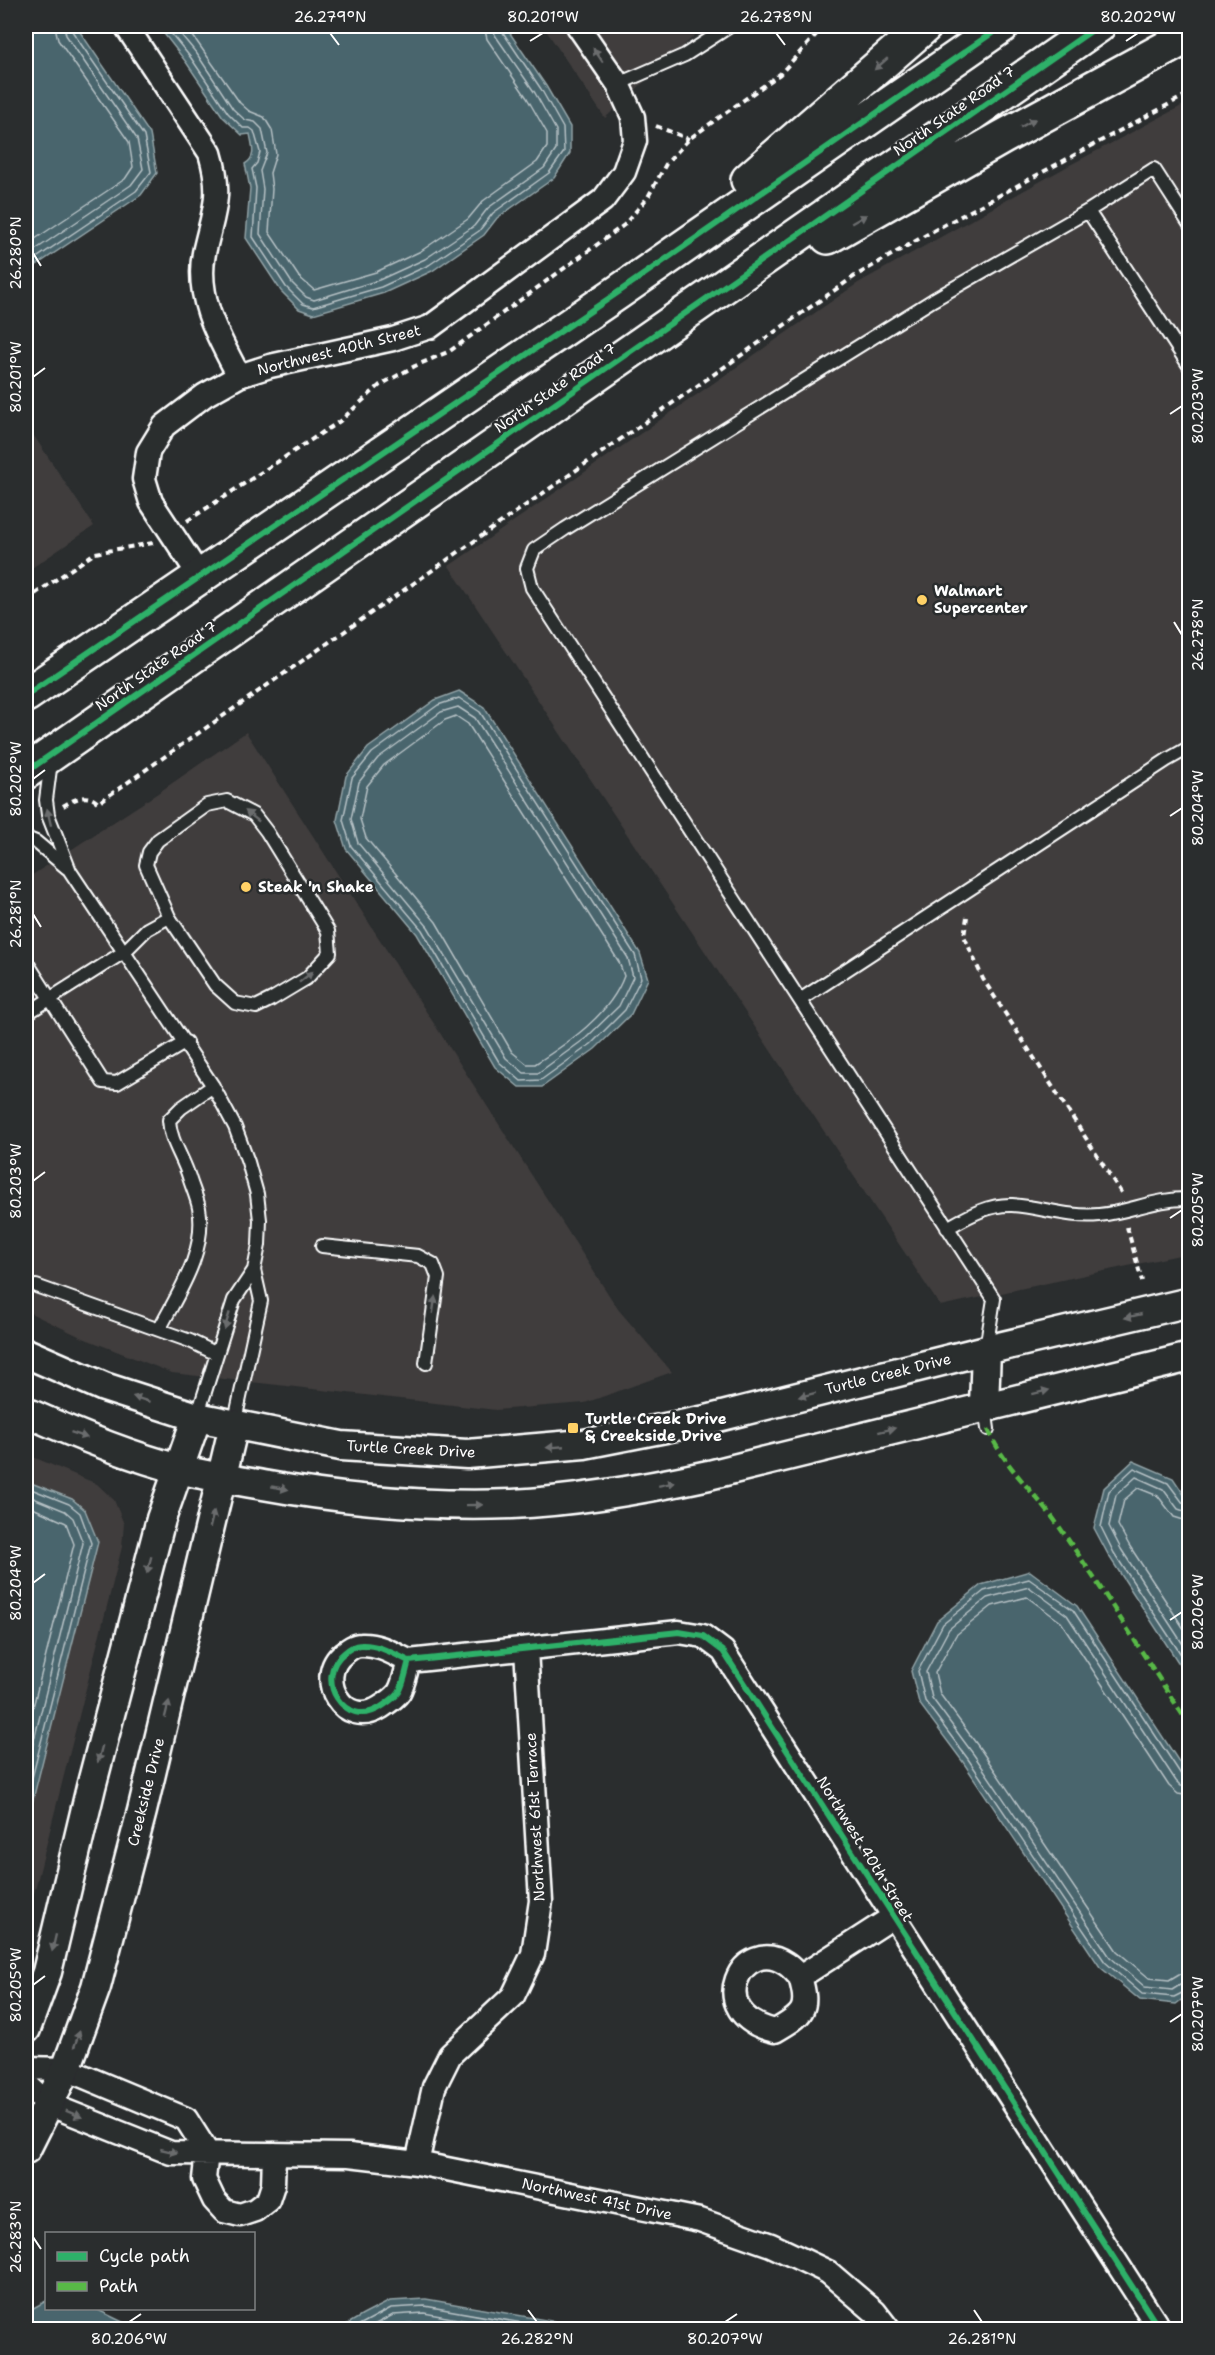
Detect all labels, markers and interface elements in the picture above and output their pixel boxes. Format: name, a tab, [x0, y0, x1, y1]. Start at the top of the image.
text: 26.279°N	[294, 7, 366, 27]
text: 80.201°W	[507, 7, 579, 27]
text: 26.278°N	[740, 7, 812, 27]
text: 80.202°W	[1100, 7, 1176, 27]
one-way arrow	[592, 46, 603, 63]
one-way arrow	[874, 57, 889, 70]
street label: North State Road 7	[889, 61, 1019, 161]
one-way arrow	[1020, 118, 1037, 128]
one-way arrow	[850, 214, 867, 224]
text: 26.280°N	[6, 216, 26, 290]
street label: Northwest 40th Street	[255, 320, 423, 380]
street label: North State Road 7	[490, 338, 620, 438]
text: 80.201°W	[6, 341, 26, 413]
text: 80.203°W	[1188, 368, 1208, 444]
place label: Walmart Supercenter	[934, 581, 1028, 618]
marker: Walmart Supercenter	[915, 593, 929, 607]
text: 26.278°N	[1188, 599, 1208, 671]
street label: North State Road 7	[91, 616, 221, 716]
text: 80.202°W	[6, 741, 26, 817]
text: 80.204°W	[1188, 770, 1208, 846]
one-way arrow	[44, 807, 53, 826]
one-way arrow	[244, 810, 260, 823]
place label: Steak 'n Shake	[258, 877, 374, 897]
text: 26.281°N	[6, 880, 26, 949]
marker: Steak 'n Shake	[239, 880, 253, 894]
one-way arrow	[298, 971, 314, 984]
text: 80.203°W	[6, 1143, 26, 1219]
text: 80.205°W	[1188, 1172, 1208, 1248]
one-way arrow	[429, 1295, 438, 1314]
one-way arrow	[1123, 1311, 1142, 1321]
one-way arrow	[222, 1313, 231, 1331]
street label: Turtle Creek Drive	[823, 1349, 953, 1399]
one-way arrow	[1032, 1387, 1050, 1397]
one-way arrow	[798, 1390, 816, 1400]
one-way arrow	[132, 1394, 150, 1404]
place label: Turtle Creek Drive & Creekside Drive	[585, 1409, 727, 1446]
marker: Turtle Creek Drive & Creekside Drive	[566, 1421, 580, 1435]
one-way arrow	[877, 1425, 896, 1435]
one-way arrow	[71, 1430, 89, 1440]
street label: Turtle Creek Drive	[346, 1436, 476, 1462]
one-way arrow	[545, 1442, 564, 1451]
one-way arrow	[658, 1479, 677, 1488]
one-way arrow	[271, 1484, 290, 1493]
one-way arrow	[464, 1500, 483, 1509]
one-way arrow	[208, 1510, 218, 1528]
text: 80.204°W	[6, 1545, 26, 1621]
one-way arrow	[144, 1556, 154, 1574]
text: 80.206°W	[1188, 1574, 1208, 1650]
one-way arrow	[162, 1700, 172, 1718]
street label: Northwest 61st Terrace	[521, 1732, 549, 1902]
street label: Creekside Drive	[123, 1736, 169, 1848]
one-way arrow	[94, 1744, 104, 1763]
street label: Northwest 40th Street	[812, 1773, 918, 1925]
one-way arrow	[49, 1934, 59, 1952]
text: 80.205°W	[6, 1947, 26, 2023]
text: 80.207°W	[1188, 1976, 1208, 2052]
one-way arrow	[72, 2029, 82, 2047]
one-way arrow	[65, 2110, 83, 2120]
one-way arrow	[160, 2146, 178, 2156]
street label: Northwest 41st Drive	[520, 2173, 674, 2225]
text: 26.283°N	[6, 2200, 26, 2274]
legend	[45, 2232, 255, 2310]
text: Cycle path	[99, 2244, 190, 2268]
text: Path	[99, 2274, 138, 2298]
text: 80.206°W	[91, 2329, 167, 2349]
text: 26.282°N	[501, 2329, 573, 2349]
text: 80.207°W	[687, 2329, 763, 2349]
text: 26.281°N	[948, 2329, 1017, 2349]

